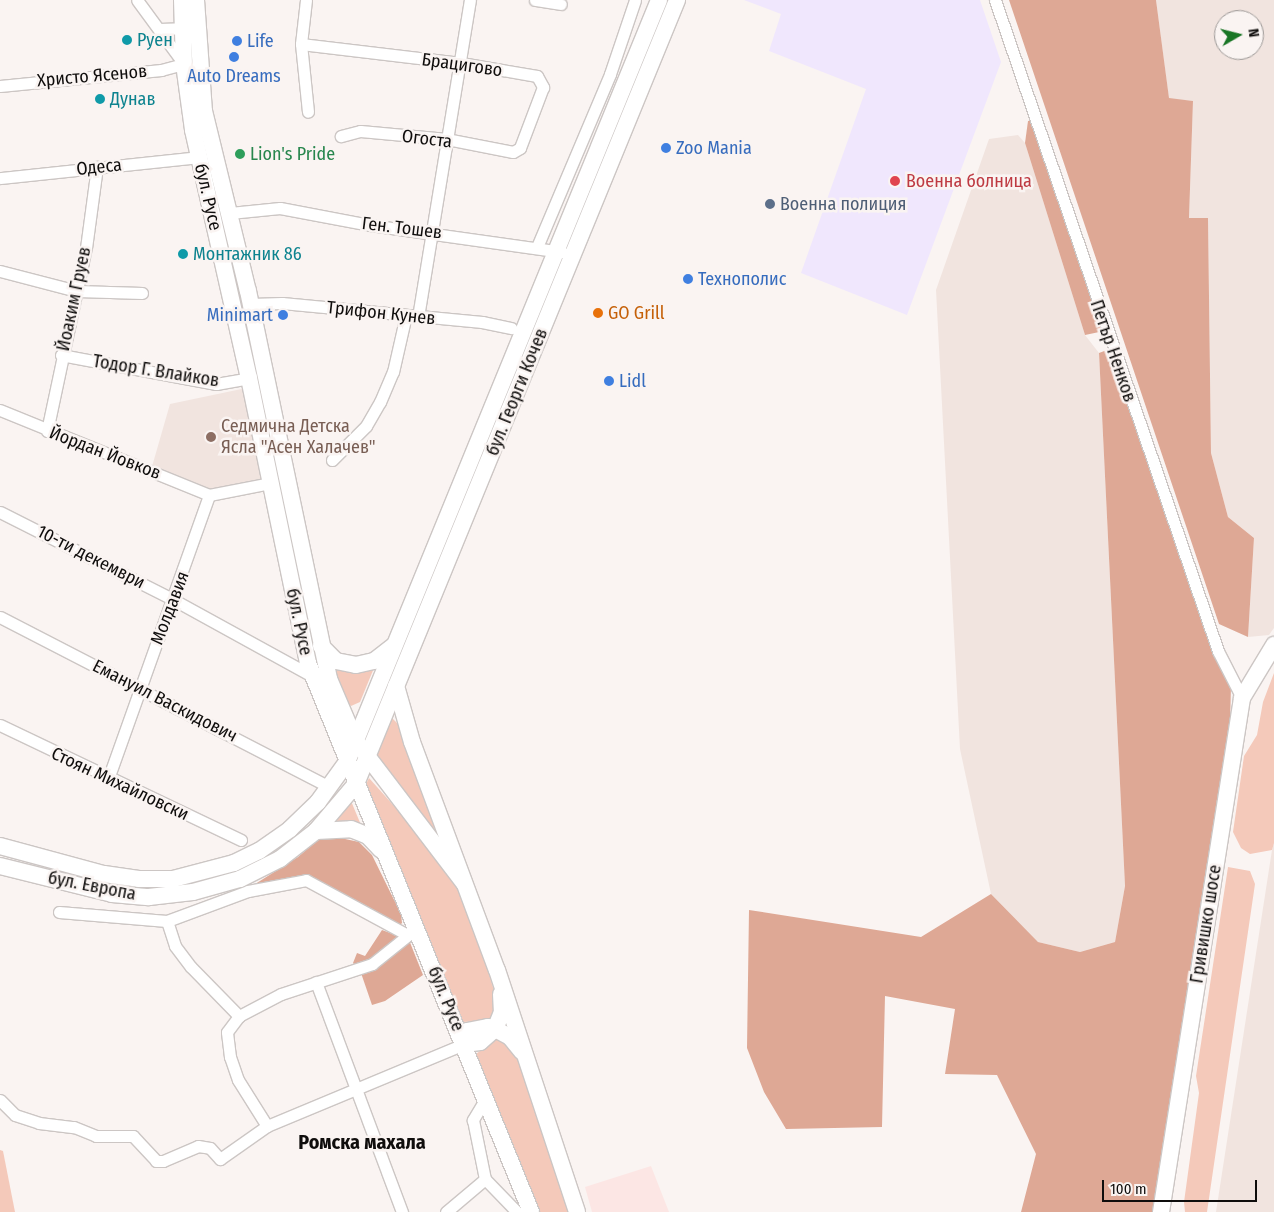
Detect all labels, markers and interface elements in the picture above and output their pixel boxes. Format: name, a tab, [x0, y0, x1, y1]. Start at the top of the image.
north arrow	[1214, 10, 1264, 60]
text: N	[1244, 28, 1262, 38]
place label: Руен	[137, 29, 173, 51]
place label: Life	[247, 30, 274, 52]
marker: Руен	[121, 34, 133, 46]
marker: Life	[231, 35, 243, 47]
street label: Брацигово	[420, 49, 504, 81]
marker: Auto Dreams	[228, 51, 240, 63]
street label: Христо Ясенов	[36, 60, 148, 92]
place label: Auto Dreams	[187, 65, 281, 87]
place label: Дунав	[110, 88, 155, 110]
marker: Дунав	[94, 93, 106, 105]
street label: Огоста	[401, 125, 453, 153]
place label: Zoo Mania	[676, 137, 752, 159]
marker: Zoo Mania	[660, 142, 672, 154]
place label: Lion's Pride	[250, 143, 335, 165]
marker: Lion's Pride	[234, 148, 246, 160]
street label: Одеса	[75, 154, 123, 180]
street label: бул. Русе	[190, 161, 226, 233]
place label: Военна болница	[906, 170, 1032, 192]
marker: Военна болница	[888, 174, 902, 188]
place label: Военна полиция	[780, 193, 906, 215]
marker: Военна полиция	[764, 198, 776, 210]
street label: Ген. Тошев	[361, 212, 443, 244]
place label: Монтажник 86	[193, 243, 302, 265]
street label: Йоаким Груев	[52, 245, 96, 353]
marker: Монтажник 86	[177, 248, 189, 260]
place label: Технополис	[698, 268, 786, 290]
marker: Технополис	[682, 273, 694, 285]
street label: Трифон Кунев	[326, 297, 436, 329]
street label: Петър Ненков	[1085, 297, 1141, 405]
place label: GO Grill	[608, 302, 664, 324]
place label: Minimart	[207, 304, 273, 326]
marker: GO Grill	[592, 307, 604, 319]
marker: Minimart	[277, 309, 289, 321]
street label: бул. Георги Кочев	[482, 325, 552, 459]
street label: Тодор Г. Влайков	[91, 350, 221, 392]
place label: Lidl	[619, 370, 646, 392]
marker: Lidl	[603, 375, 615, 387]
place label: Седмична Детска Ясла "Асен Халачев"	[221, 416, 376, 458]
street label: Йордан Йовков	[46, 422, 164, 484]
marker: Седмична Детска Ясла "Асен Халачев"	[205, 431, 217, 443]
street label: 10-ти декември	[33, 521, 149, 593]
street label: Молдавия	[146, 568, 194, 648]
street label: бул. Русе	[281, 587, 317, 657]
street label: Емануил Васкидович	[89, 655, 241, 747]
street label: Стоян Михайловски	[48, 743, 192, 825]
street label: Гривишко шосе	[1186, 863, 1226, 985]
street label: бул. Европа	[46, 867, 138, 905]
street label: бул. Русе	[423, 963, 469, 1035]
district label: Ромска махала	[298, 1130, 426, 1154]
scale bar	[1104, 1170, 1259, 1202]
text: 100 m	[1110, 1180, 1147, 1198]

